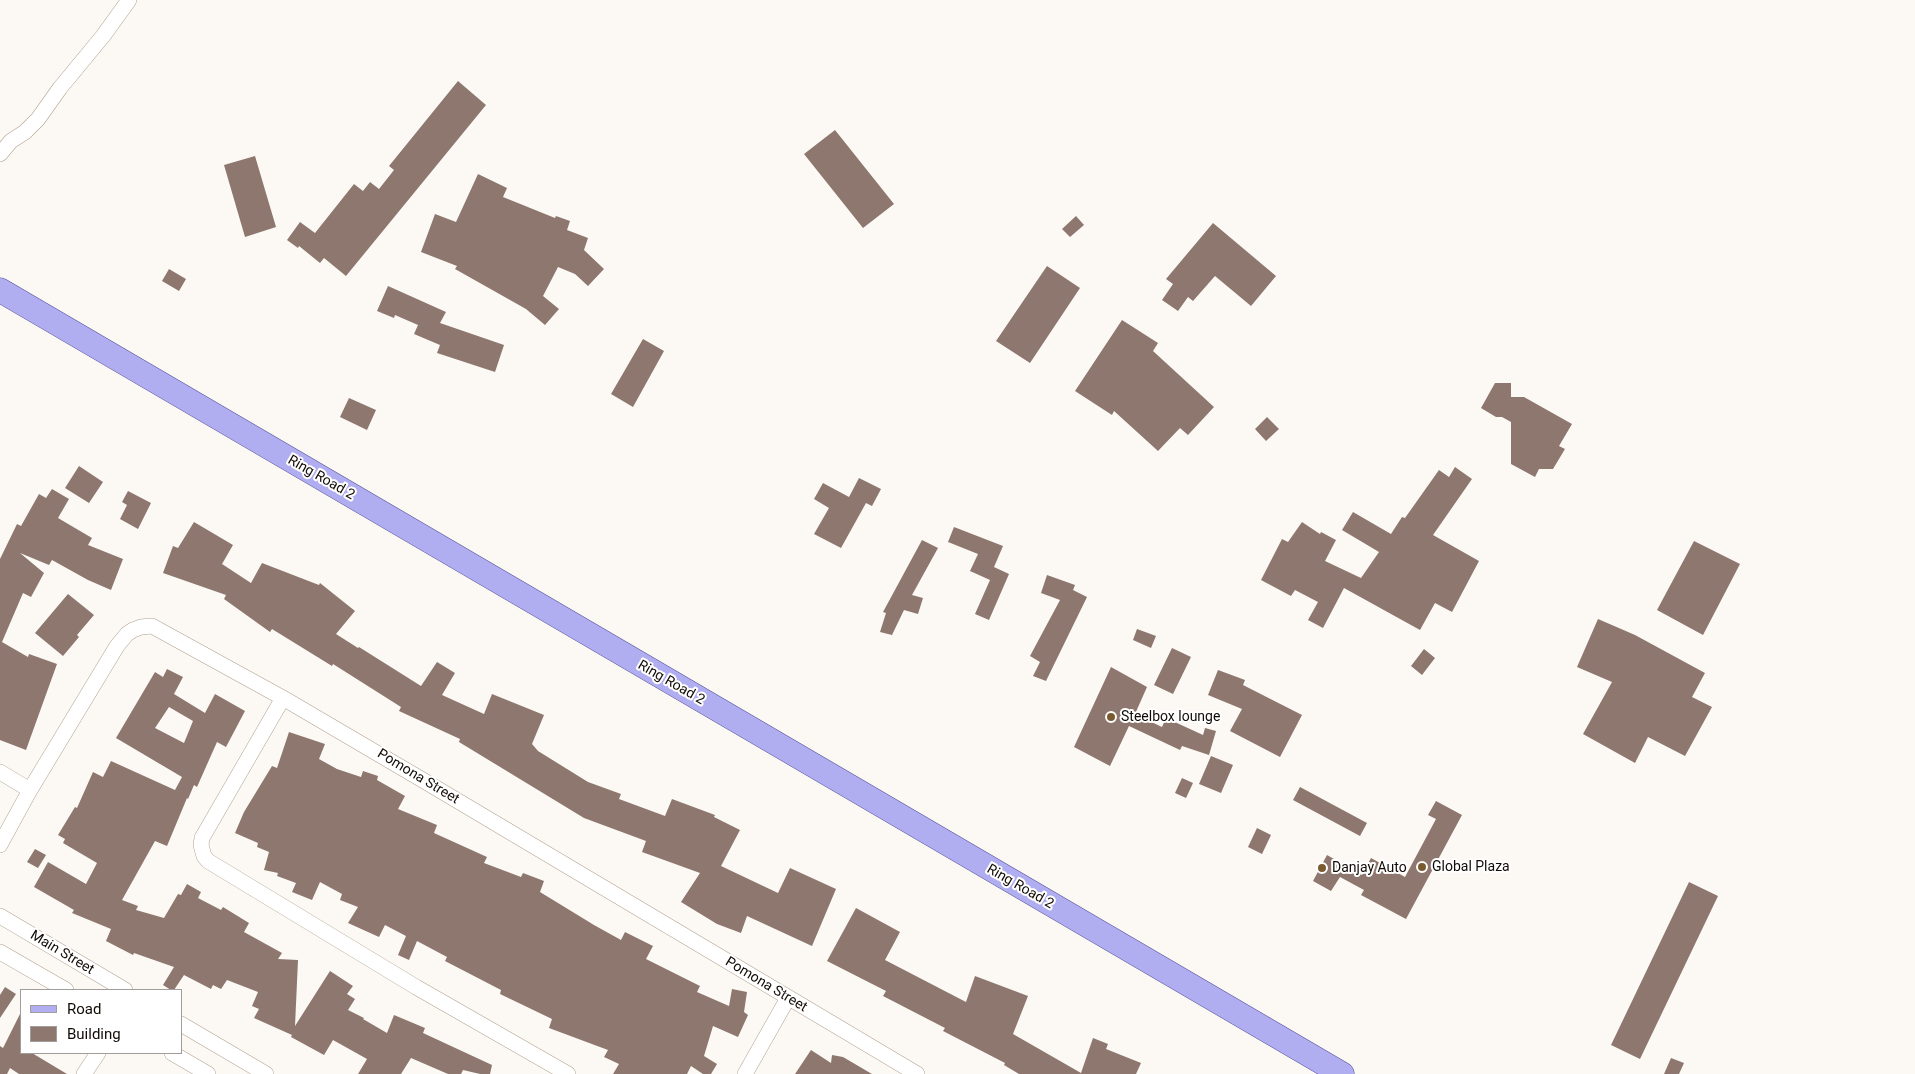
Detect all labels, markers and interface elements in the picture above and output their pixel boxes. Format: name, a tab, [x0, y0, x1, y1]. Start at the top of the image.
street label: Ring Road 2	[285, 452, 357, 504]
street label: Ring Road 2	[635, 657, 707, 709]
place label: Steelbox lounge	[1121, 709, 1220, 725]
marker: Steelbox lounge	[1105, 711, 1117, 723]
street label: Pomona Street	[374, 746, 462, 808]
place label: Global Plaza	[1432, 859, 1510, 875]
place label: Danjay Auto	[1332, 860, 1407, 876]
street label: Ring Road 2	[984, 861, 1056, 913]
marker: Global Plaza	[1416, 861, 1428, 873]
marker: Danjay Auto	[1316, 862, 1328, 874]
street label: Main Street	[27, 927, 97, 979]
street label: Pomona Street	[722, 954, 810, 1016]
legend	[20, 989, 182, 1054]
text: Road	[67, 1000, 101, 1018]
text: Building	[67, 1025, 121, 1043]

